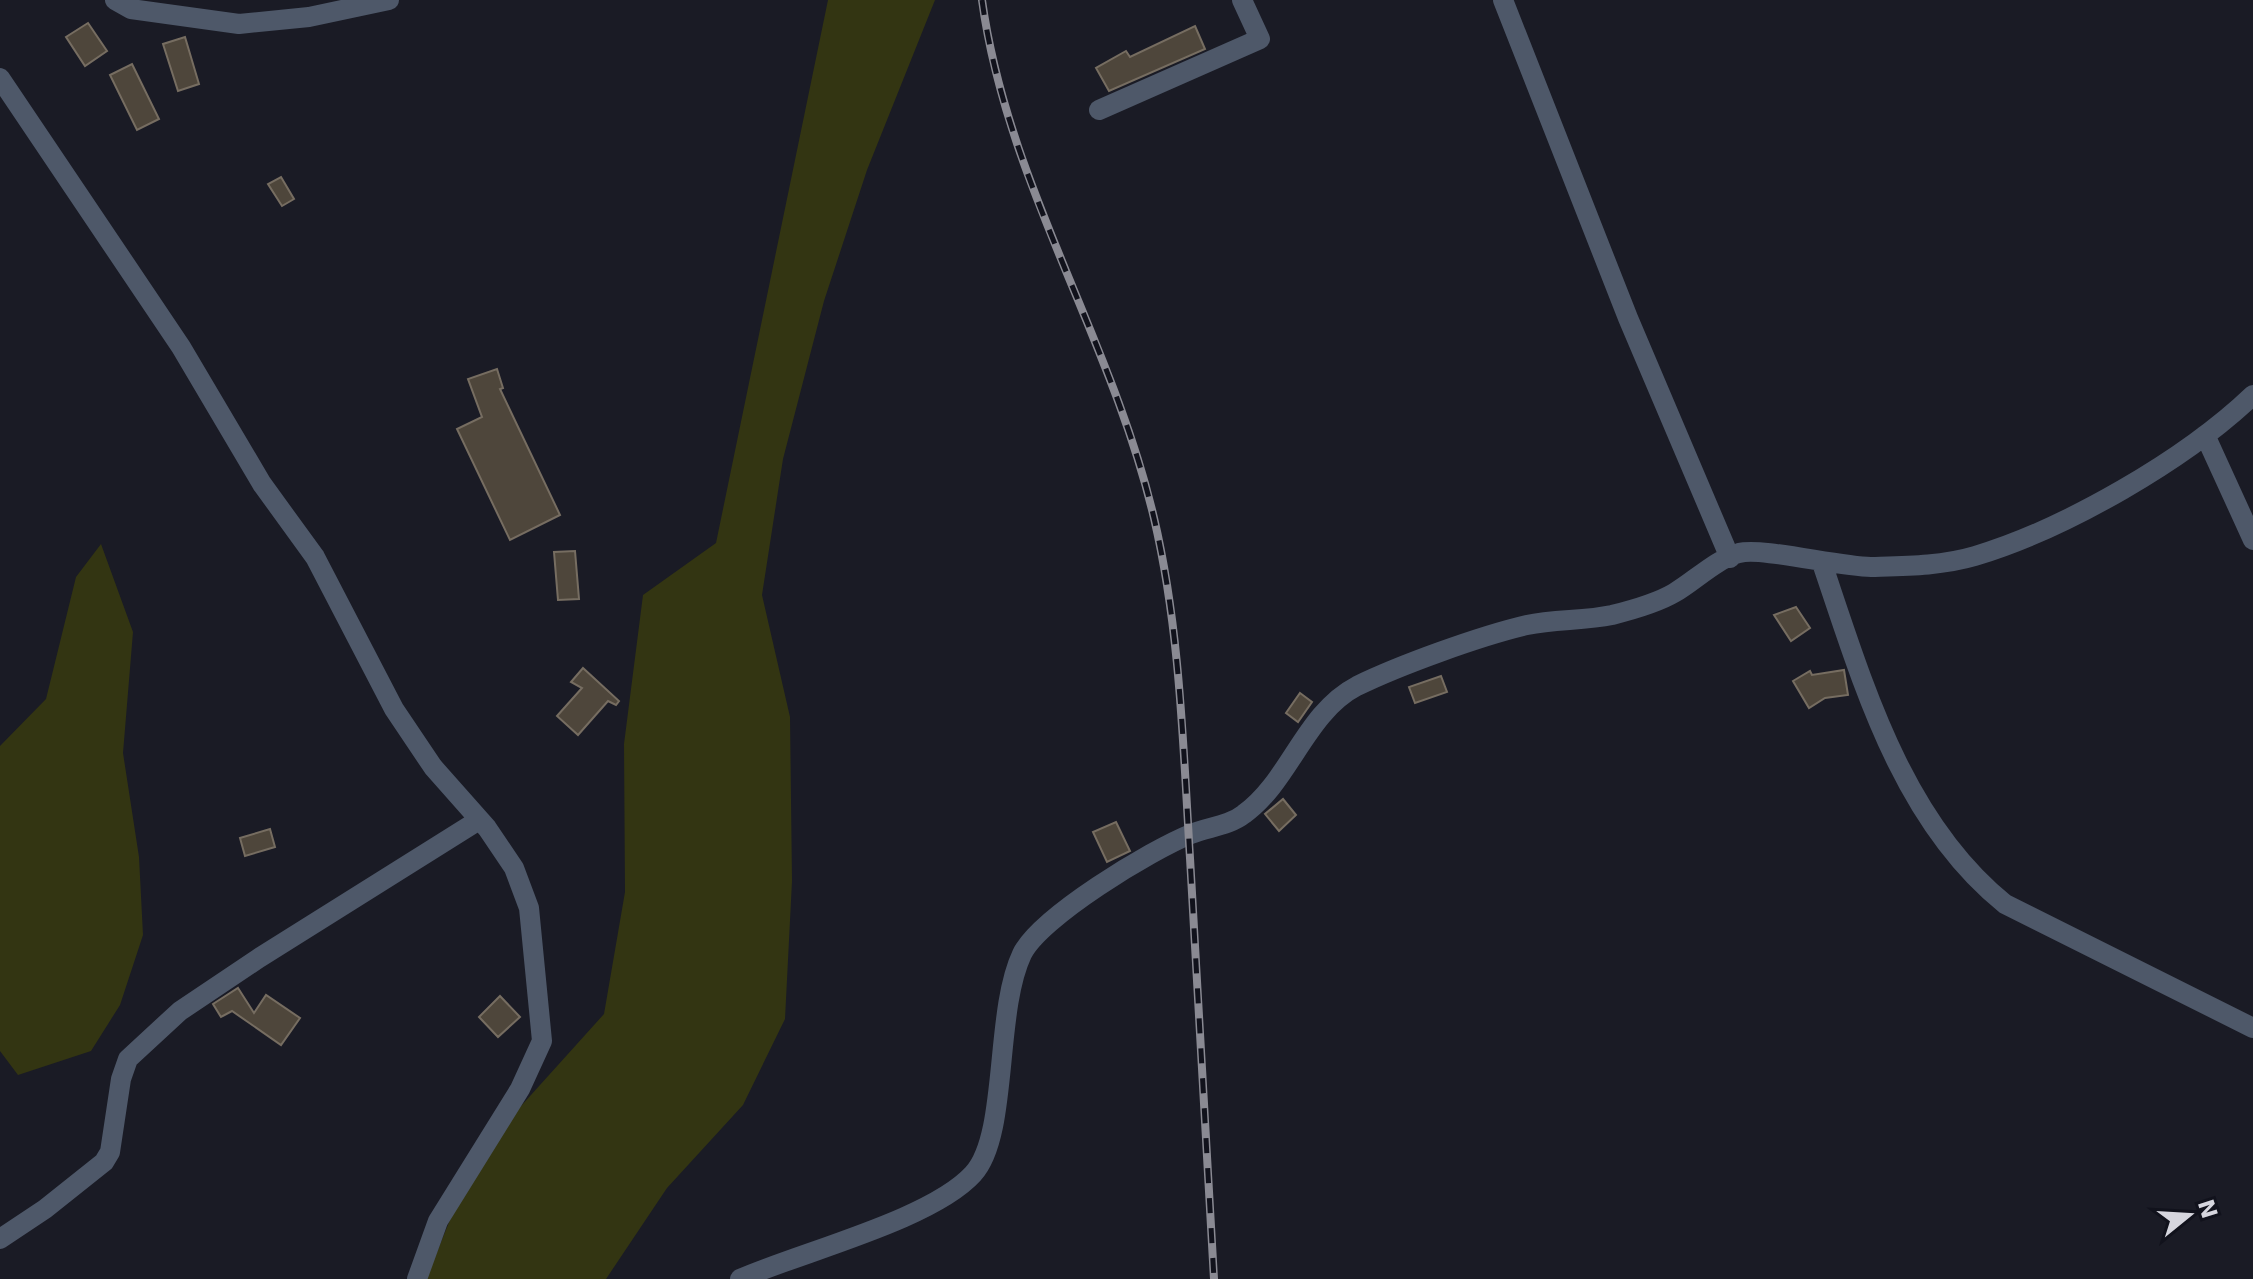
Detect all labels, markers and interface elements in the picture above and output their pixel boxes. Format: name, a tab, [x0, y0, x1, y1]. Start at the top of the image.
north arrow	[2149, 1175, 2229, 1255]
text: N	[2193, 1196, 2222, 1222]

